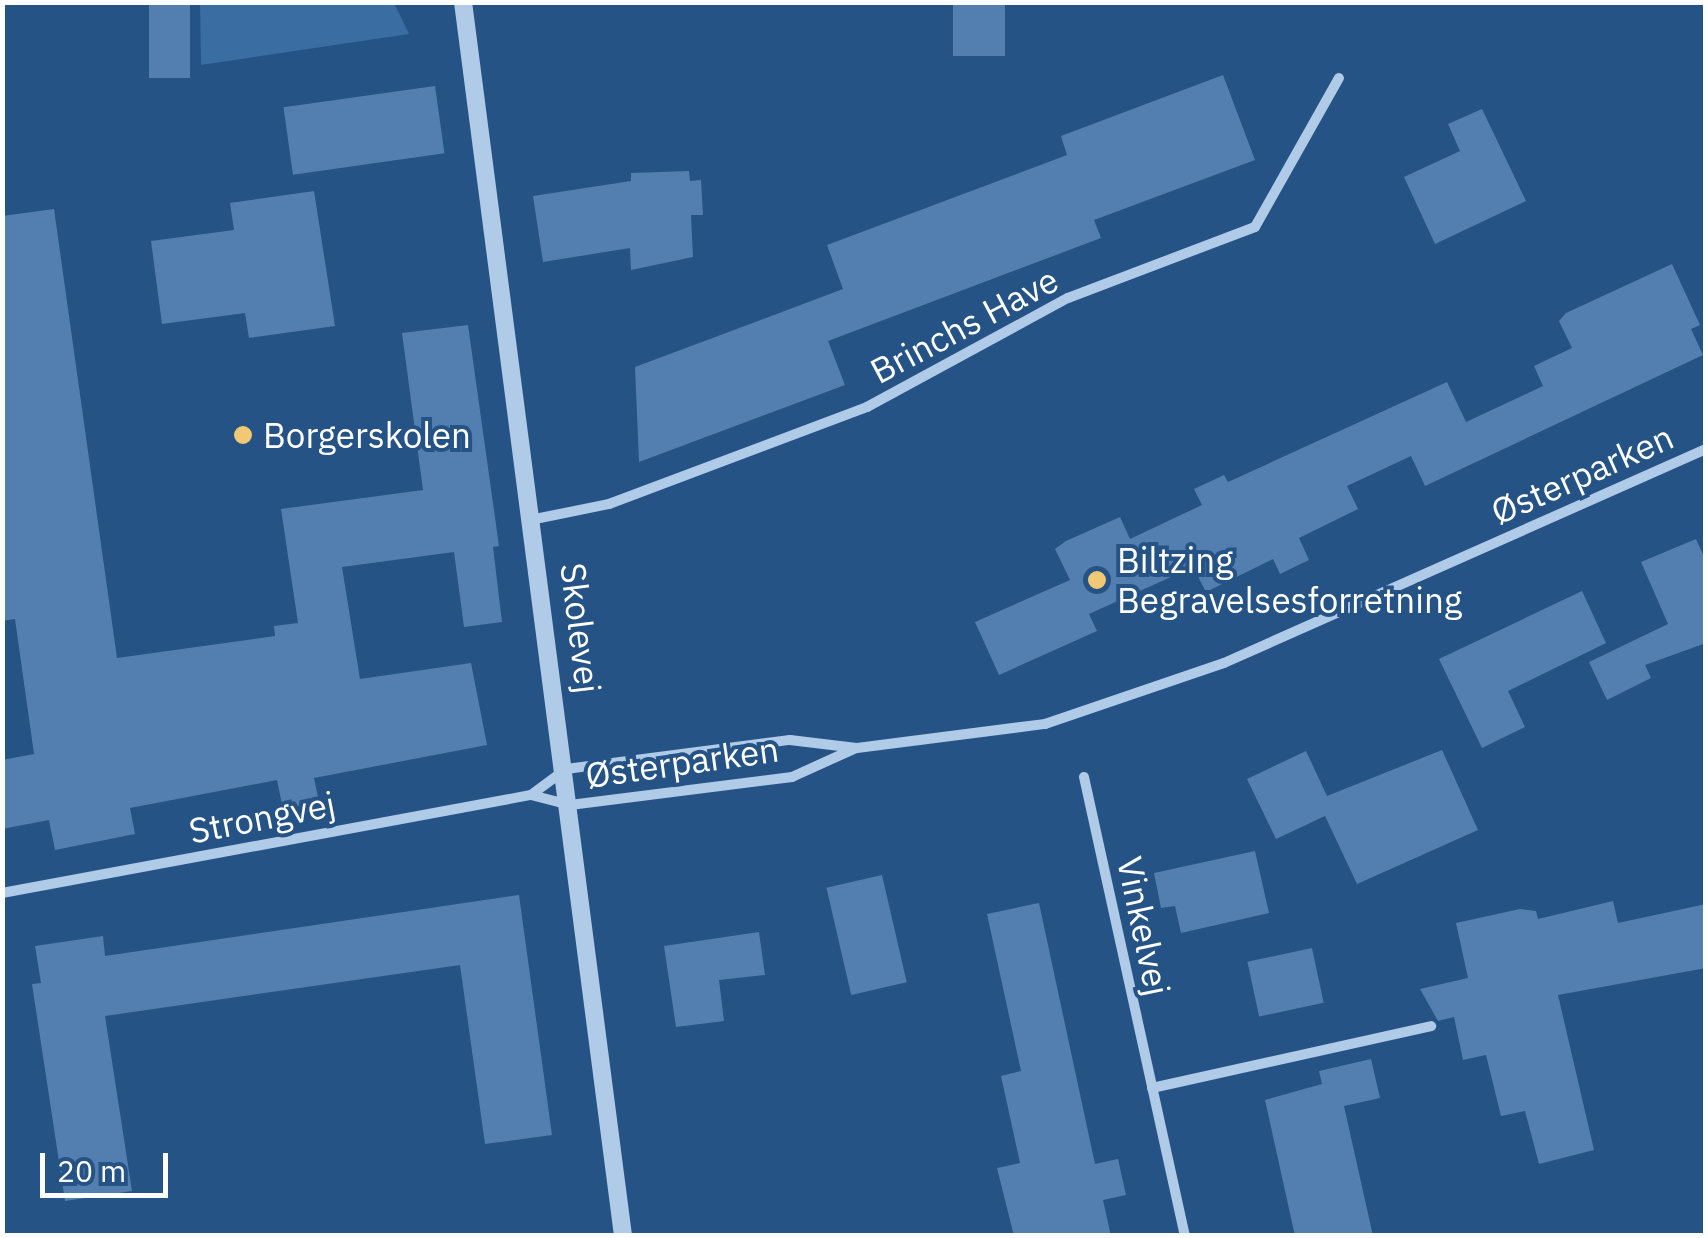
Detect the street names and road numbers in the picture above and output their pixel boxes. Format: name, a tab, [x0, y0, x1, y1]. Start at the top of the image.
street label: Brinchs Have	[863, 258, 1065, 392]
street label: Østerparken	[1485, 415, 1679, 533]
street label: Skolevej	[552, 560, 610, 696]
street label: Østerparken	[583, 728, 781, 796]
street label: Strongvej	[185, 782, 339, 852]
street label: Vinkelvej	[1109, 853, 1179, 999]

